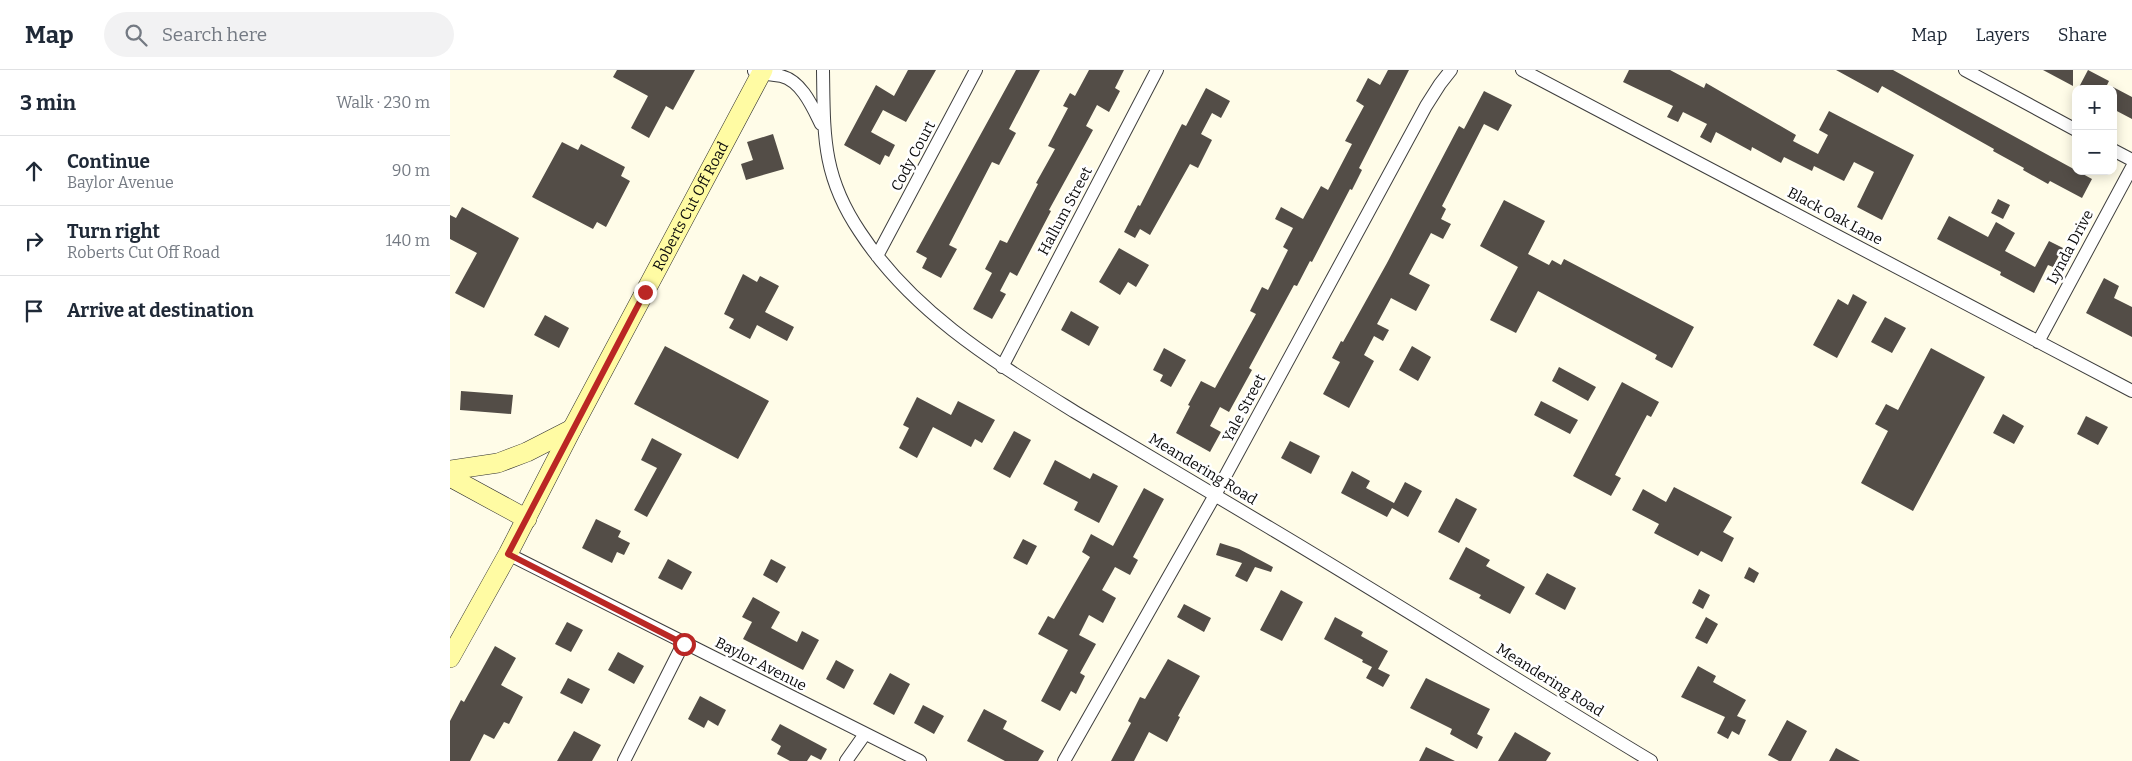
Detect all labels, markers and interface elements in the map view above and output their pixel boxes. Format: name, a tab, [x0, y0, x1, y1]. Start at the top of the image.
search box	[104, 12, 454, 57]
text: Map	[25, 21, 74, 49]
icon: search	[122, 21, 150, 49]
text: Search here	[162, 23, 267, 46]
text: Map	[1911, 24, 1947, 46]
text: Layers	[1975, 24, 2030, 46]
text: Share	[2058, 24, 2107, 46]
map controls	[2072, 85, 2117, 175]
button: +	[2072, 85, 2117, 130]
text: 3 min	[20, 90, 76, 116]
text: Walk · 230 m	[336, 93, 430, 112]
street label: Cody Court	[887, 117, 939, 194]
button: −	[2072, 130, 2117, 175]
street label: Roberts Cut Off Road	[649, 138, 732, 274]
text: Continue	[67, 150, 150, 173]
icon: ahead	[20, 157, 48, 185]
text: 90 m	[392, 161, 430, 180]
street label: Hallum Street	[1034, 163, 1096, 258]
text: Baylor Avenue	[67, 173, 174, 192]
street label: Black Oak Lane	[1784, 183, 1886, 249]
street label: Lynda Drive	[2043, 207, 2097, 287]
text: Turn right	[67, 220, 160, 243]
icon: right	[20, 227, 48, 255]
text: 140 m	[385, 231, 430, 250]
text: Roberts Cut Off Road	[67, 243, 220, 262]
route end	[634, 281, 657, 304]
icon: arrive	[20, 297, 48, 325]
text: Arrive at destination	[67, 299, 254, 322]
street label: Yale Street	[1219, 370, 1270, 445]
street label: Meandering Road	[1146, 430, 1261, 508]
route start	[673, 633, 696, 656]
street label: Baylor Avenue	[712, 633, 810, 695]
street label: Meandering Road	[1493, 640, 1607, 720]

